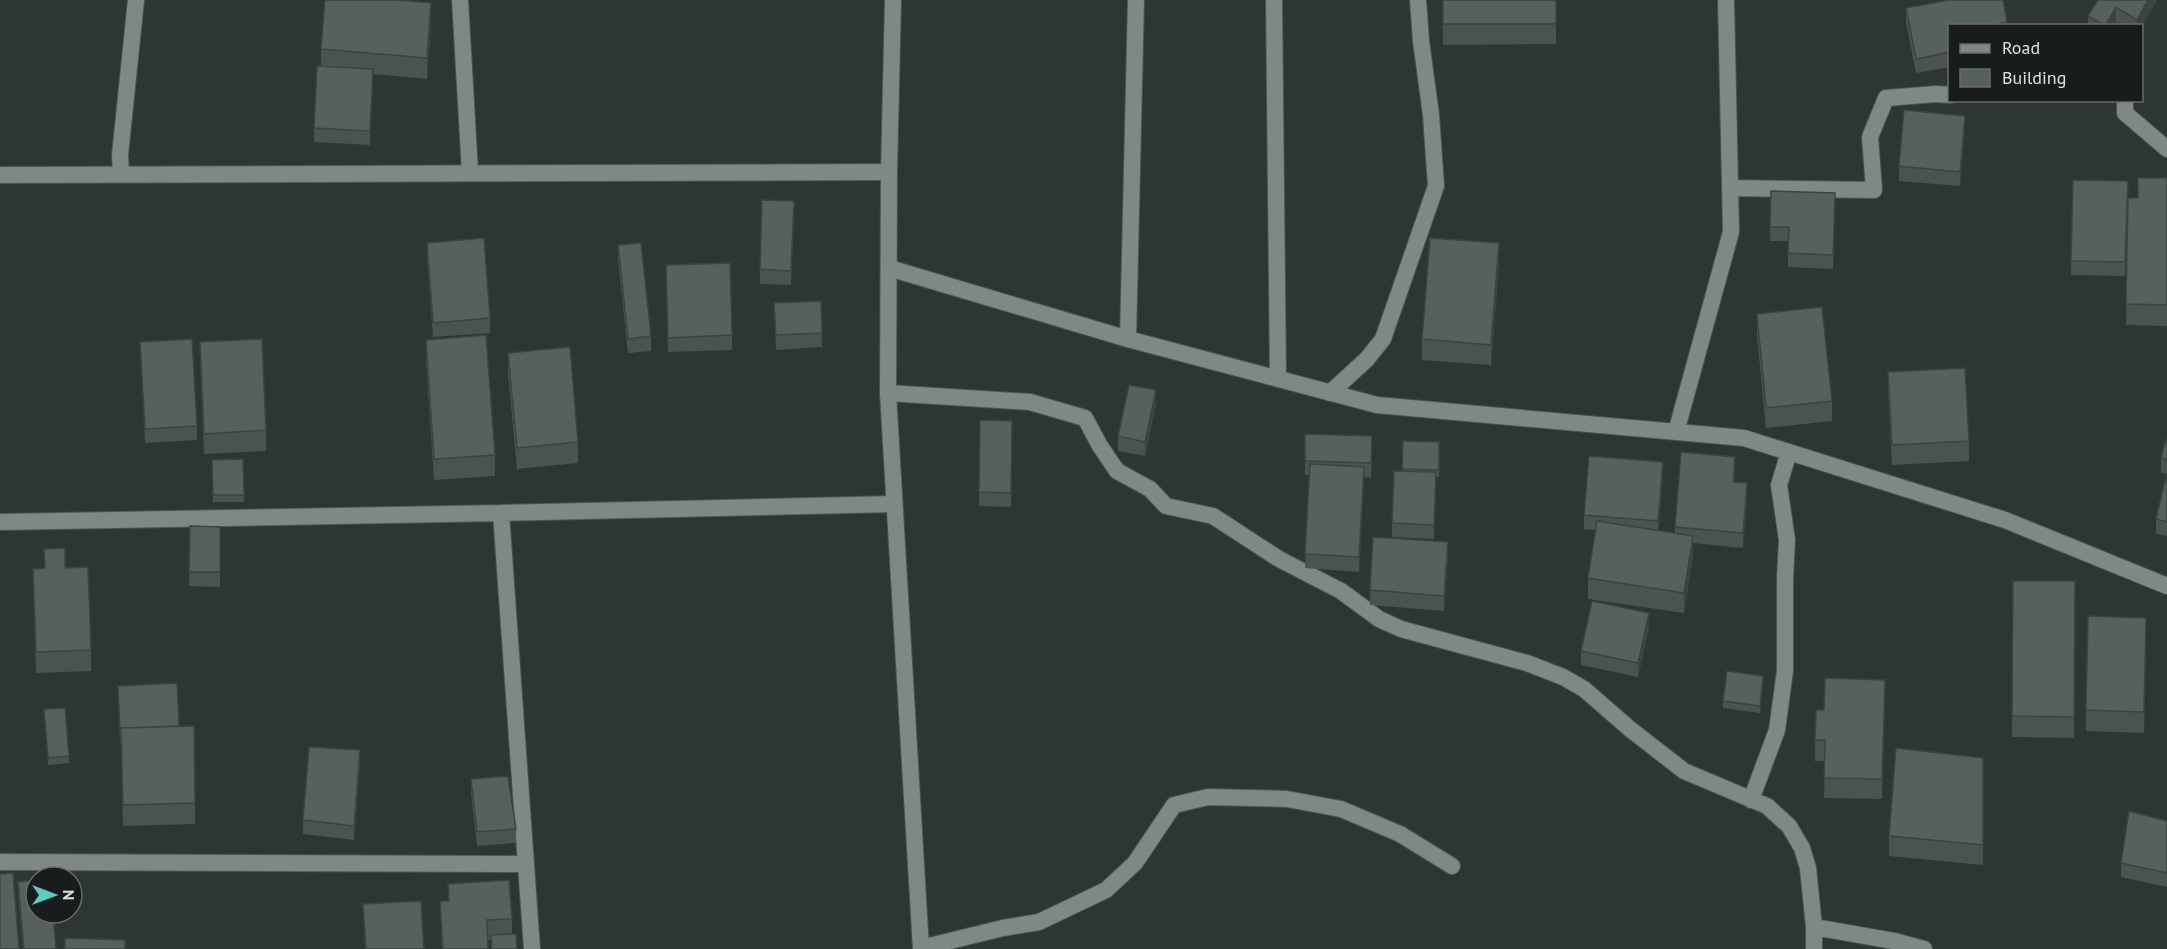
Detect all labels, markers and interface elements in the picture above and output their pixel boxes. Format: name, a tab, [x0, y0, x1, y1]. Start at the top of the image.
legend	[1948, 24, 2143, 102]
text: Road	[2002, 36, 2040, 59]
text: Building	[2002, 66, 2066, 89]
north arrow	[24, 865, 84, 925]
text: N	[59, 890, 79, 900]

